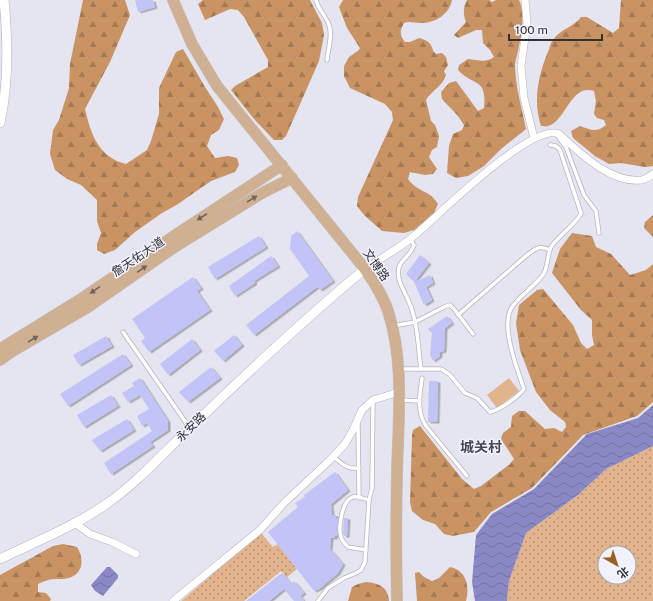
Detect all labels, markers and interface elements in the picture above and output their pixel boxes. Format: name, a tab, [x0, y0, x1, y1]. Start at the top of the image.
scale bar	[509, 16, 602, 42]
text: 100 m	[515, 23, 548, 37]
one-way arrow	[247, 195, 257, 203]
one-way arrow	[197, 213, 208, 221]
street label: 詹天佑大道	[109, 234, 167, 280]
street label: 文博路	[360, 246, 392, 284]
one-way arrow	[137, 265, 147, 273]
one-way arrow	[89, 286, 100, 294]
one-way arrow	[27, 336, 39, 343]
street label: 永安路	[173, 409, 209, 445]
district label: 城关村	[460, 439, 502, 455]
north arrow	[597, 545, 637, 585]
text: 北	[615, 565, 631, 581]

